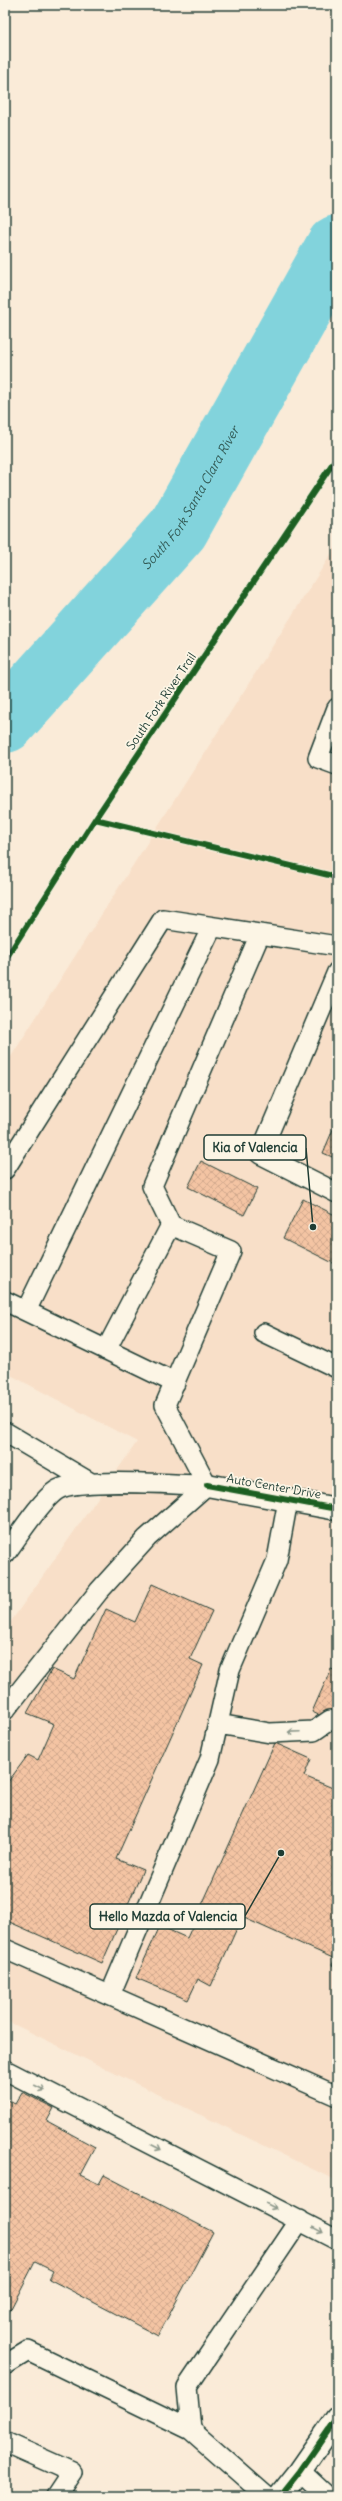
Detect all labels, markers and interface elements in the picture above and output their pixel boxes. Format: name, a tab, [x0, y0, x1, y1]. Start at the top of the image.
water label: South Fork Santa Clara River	[138, 422, 243, 573]
street label: South Fork River Trail	[123, 650, 199, 752]
callout: Kia of Valencia	[204, 1135, 306, 1160]
text: Kia of Valencia	[212, 1139, 298, 1156]
street label: Auto Center Drive	[226, 1470, 322, 1502]
one-way arrow	[288, 1728, 301, 1736]
callout: Hello Mazda of Valencia	[90, 1904, 245, 1929]
text: Hello Mazda of Valencia	[99, 1908, 238, 1925]
one-way arrow	[34, 2085, 46, 2092]
one-way arrow	[149, 2144, 161, 2151]
one-way arrow	[265, 2203, 277, 2210]
one-way arrow	[312, 2227, 324, 2235]

